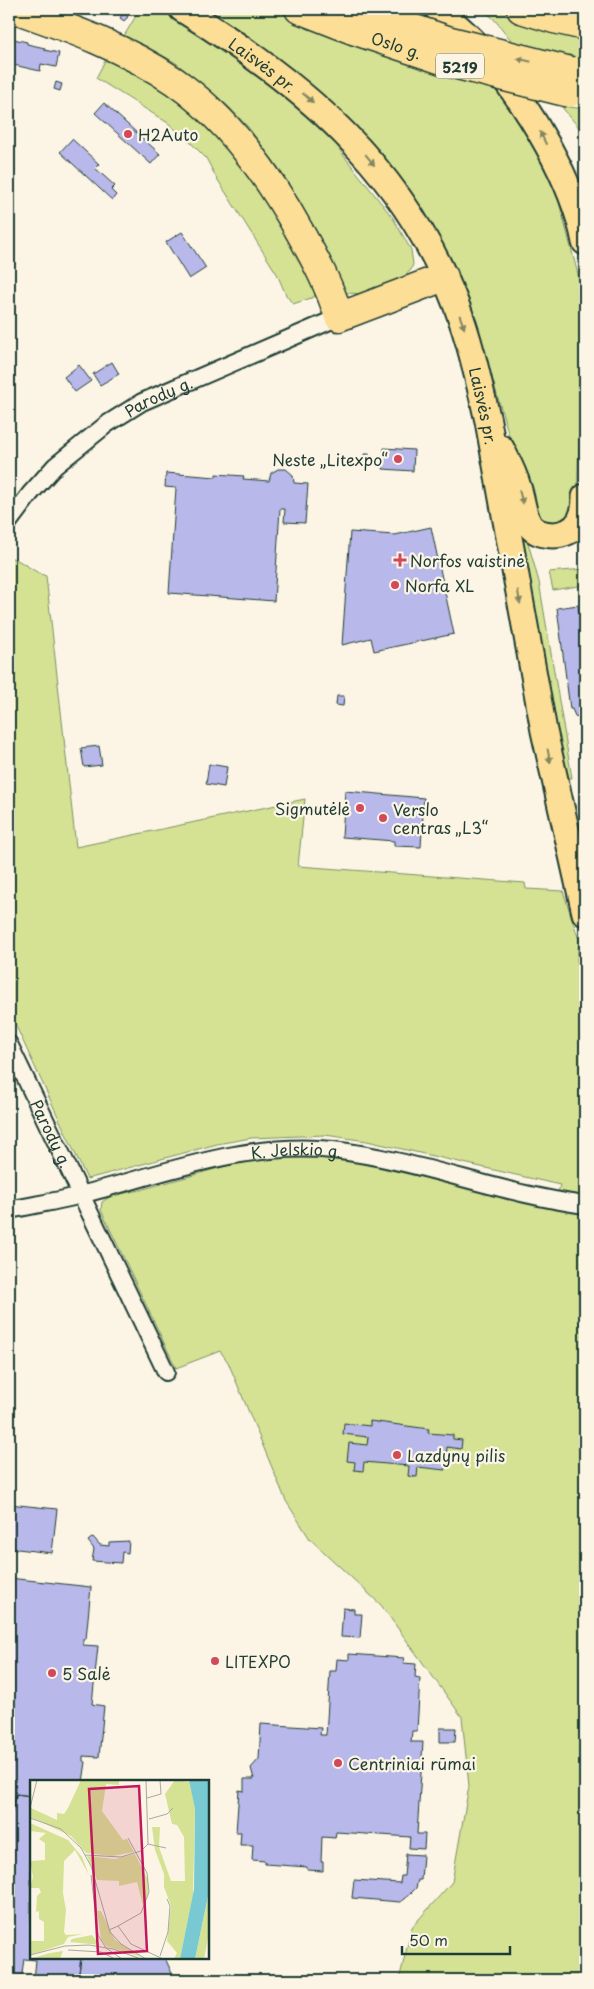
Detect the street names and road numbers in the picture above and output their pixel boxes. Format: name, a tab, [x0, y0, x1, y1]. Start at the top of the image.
street label: Oslo g.	[368, 25, 425, 64]
street label: Laisvės pr.	[224, 31, 302, 97]
road number: 5219	[436, 54, 484, 78]
street label: Laisvės pr.	[464, 364, 504, 447]
street label: Parodų g.	[119, 370, 196, 422]
street label: Parodų g.	[25, 1095, 78, 1171]
street label: K. Jelskio g.	[249, 1136, 343, 1164]

